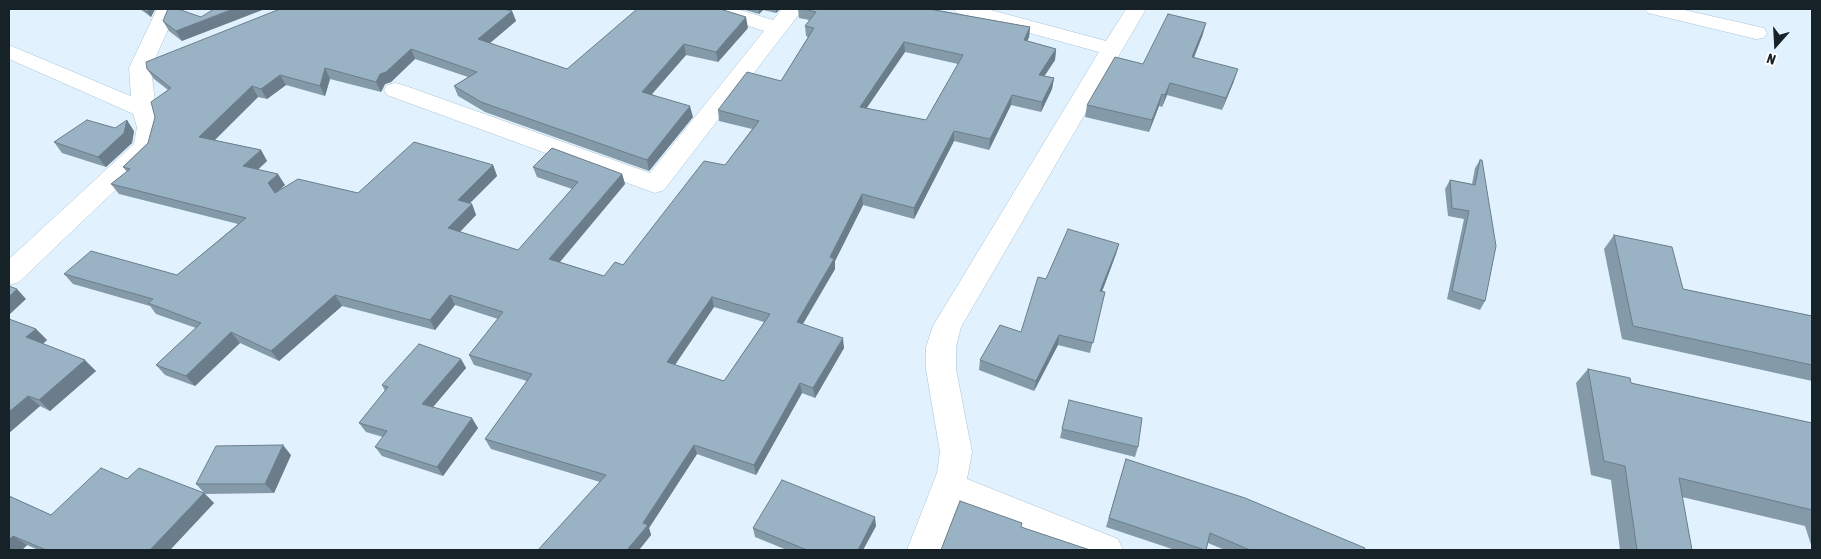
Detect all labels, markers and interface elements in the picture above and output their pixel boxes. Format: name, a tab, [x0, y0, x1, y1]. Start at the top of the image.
north arrow	[1751, 20, 1801, 70]
text: N	[1765, 50, 1778, 68]

